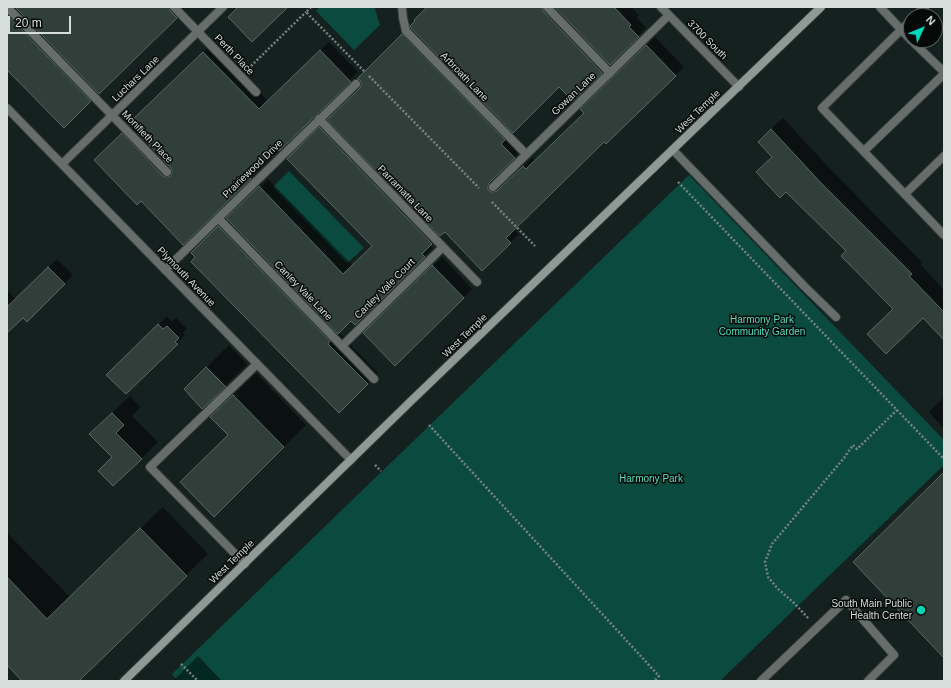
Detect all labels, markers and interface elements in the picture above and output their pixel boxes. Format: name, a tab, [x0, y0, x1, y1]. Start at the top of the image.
scale bar	[10, 8, 73, 34]
north arrow	[903, 8, 943, 48]
text: N	[924, 13, 938, 27]
text: 20 m	[15, 16, 42, 30]
street label: 3700 South	[685, 18, 729, 62]
street label: Perth Place	[212, 32, 256, 78]
street label: Arbroath Lane	[438, 50, 490, 104]
street label: Luchars Lane	[110, 54, 162, 104]
street label: Gowan Lane	[549, 70, 599, 118]
street label: West Temple	[673, 88, 723, 136]
street label: Monifieth Place	[119, 108, 175, 166]
street label: Prairiewood Drive	[220, 137, 286, 201]
street label: Parramatta Lane	[375, 163, 435, 225]
street label: Plymouth Avenue	[155, 245, 217, 309]
street label: Canley Vale Court	[352, 256, 418, 322]
street label: Canley Vale Lane	[272, 259, 334, 323]
street label: West Temple	[440, 312, 490, 360]
park label: Harmony Park Community Garden	[719, 314, 805, 338]
park label: Harmony Park	[619, 473, 683, 485]
street label: West Temple	[207, 538, 257, 586]
place label: South Main Public Health Center	[831, 598, 912, 622]
marker: South Main Public Health Center	[915, 604, 927, 616]

